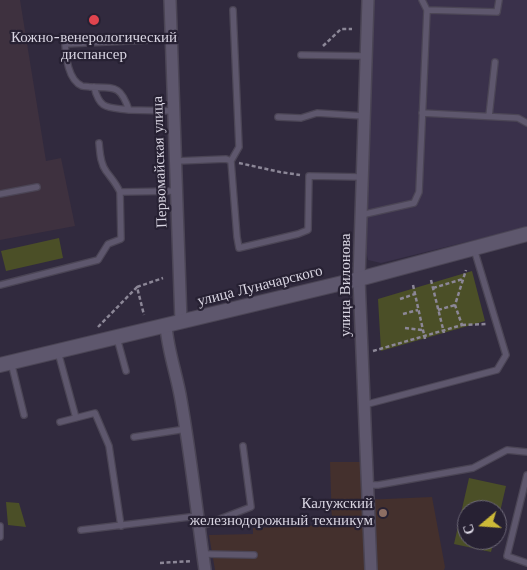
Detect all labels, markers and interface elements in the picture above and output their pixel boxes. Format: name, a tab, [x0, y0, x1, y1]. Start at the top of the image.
marker: Кожно-венерологический диспансер	[87, 13, 101, 27]
place label: Кожно-венерологический диспансер	[11, 29, 177, 64]
street label: Первомайская улица	[149, 96, 171, 228]
street label: улица Вилонова	[337, 233, 355, 337]
street label: улица Луначарского	[196, 262, 324, 310]
place label: Калужский железнодорожный техникум	[190, 495, 373, 530]
north arrow	[457, 500, 507, 550]
marker: Калужский железнодорожный техникум	[377, 507, 389, 519]
text: С	[459, 522, 479, 537]

